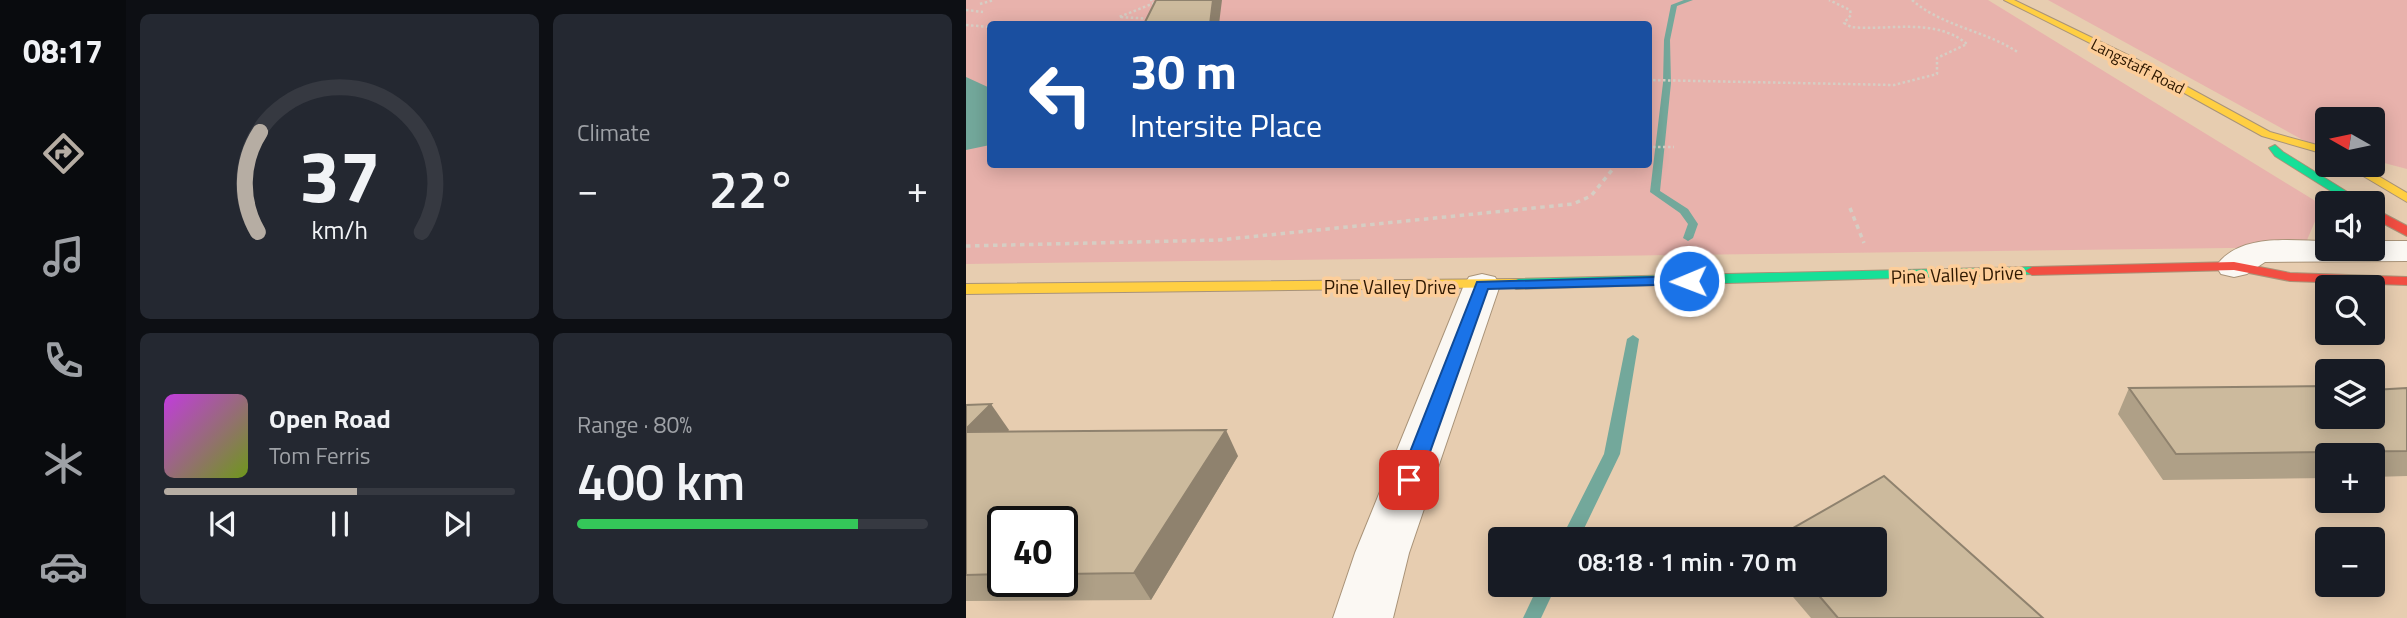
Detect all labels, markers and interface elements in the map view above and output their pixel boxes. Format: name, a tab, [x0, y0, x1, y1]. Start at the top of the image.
text: 08:17	[23, 27, 103, 75]
street label: Langstaff Road	[2087, 32, 2189, 100]
text: 30 m	[1130, 33, 1237, 108]
icon: left	[1015, 49, 1106, 140]
text: Intersite Place	[1130, 101, 1322, 149]
north arrow	[2315, 107, 2385, 177]
map controls	[2315, 107, 2385, 597]
text: Climate	[577, 115, 650, 150]
text: 37	[299, 121, 380, 231]
icon: directions	[39, 129, 88, 178]
text: 22°	[709, 149, 796, 228]
text: −	[577, 160, 598, 218]
text: +	[907, 160, 928, 218]
button: sound	[2315, 191, 2385, 261]
text: km/h	[311, 211, 368, 249]
icon: music	[39, 232, 88, 281]
position arrow	[1652, 244, 1726, 318]
street label: Pine Valley Drive	[1890, 257, 2024, 291]
street label: Pine Valley Drive	[1324, 272, 1456, 301]
button: search	[2315, 275, 2385, 345]
icon: phone	[39, 336, 88, 385]
button: layers	[2315, 359, 2385, 429]
text: Open Road	[269, 399, 391, 438]
text: Range · 80%	[577, 407, 692, 442]
text: Tom Ferris	[269, 438, 370, 473]
icon: climate	[39, 439, 88, 488]
text: 400 km	[577, 441, 745, 520]
button: +	[2315, 443, 2385, 513]
pin	[1379, 450, 1439, 510]
icon: arrive	[1390, 461, 1428, 499]
icon: previous	[204, 505, 242, 543]
icon: pause	[321, 505, 359, 543]
icon: next	[438, 505, 476, 543]
speed limit sign: 40	[987, 506, 1078, 597]
button: −	[2315, 527, 2385, 597]
icon: car	[39, 542, 88, 591]
text: 08:18 · 1 min · 70 m	[1578, 542, 1797, 581]

